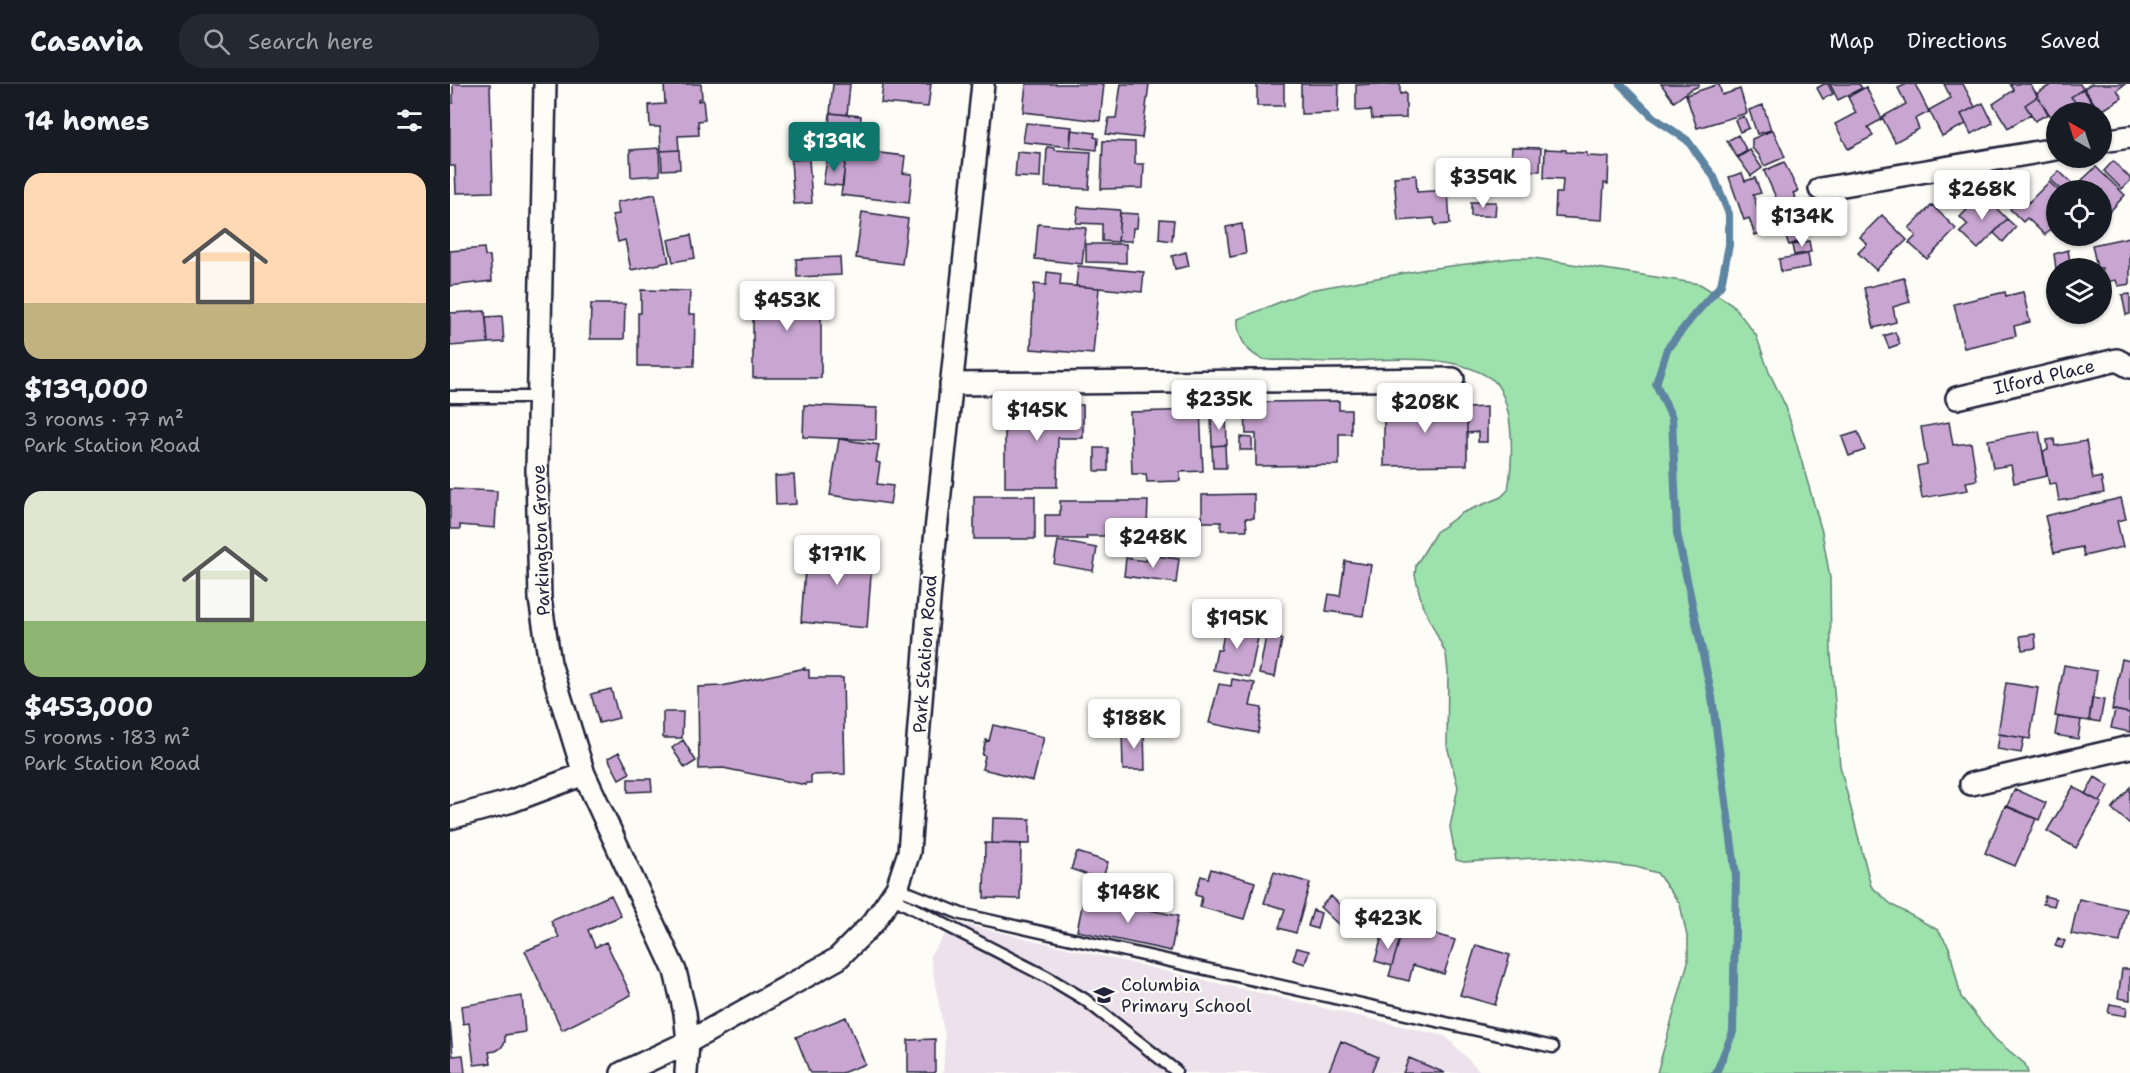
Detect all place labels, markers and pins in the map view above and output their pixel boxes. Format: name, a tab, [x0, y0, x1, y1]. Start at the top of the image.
pin: $139K	[792, 122, 876, 173]
pin: $359K	[1441, 158, 1525, 209]
pin: $268K	[1940, 170, 2024, 221]
pin: $134K	[1760, 197, 1844, 248]
pin: $453K	[745, 281, 829, 332]
pin: $235K	[1177, 380, 1261, 431]
pin: $208K	[1383, 383, 1467, 434]
pin: $145K	[995, 391, 1079, 442]
pin: $248K	[1111, 518, 1195, 569]
pin: $171K	[795, 535, 879, 586]
pin: $195K	[1195, 599, 1279, 650]
pin: $188K	[1092, 699, 1176, 750]
pin: $148K	[1086, 873, 1170, 924]
pin: $423K	[1346, 899, 1430, 950]
place label: Columbia Primary School	[1121, 973, 1252, 1018]
school or university icon: Columbia Primary School	[1092, 983, 1116, 1007]

